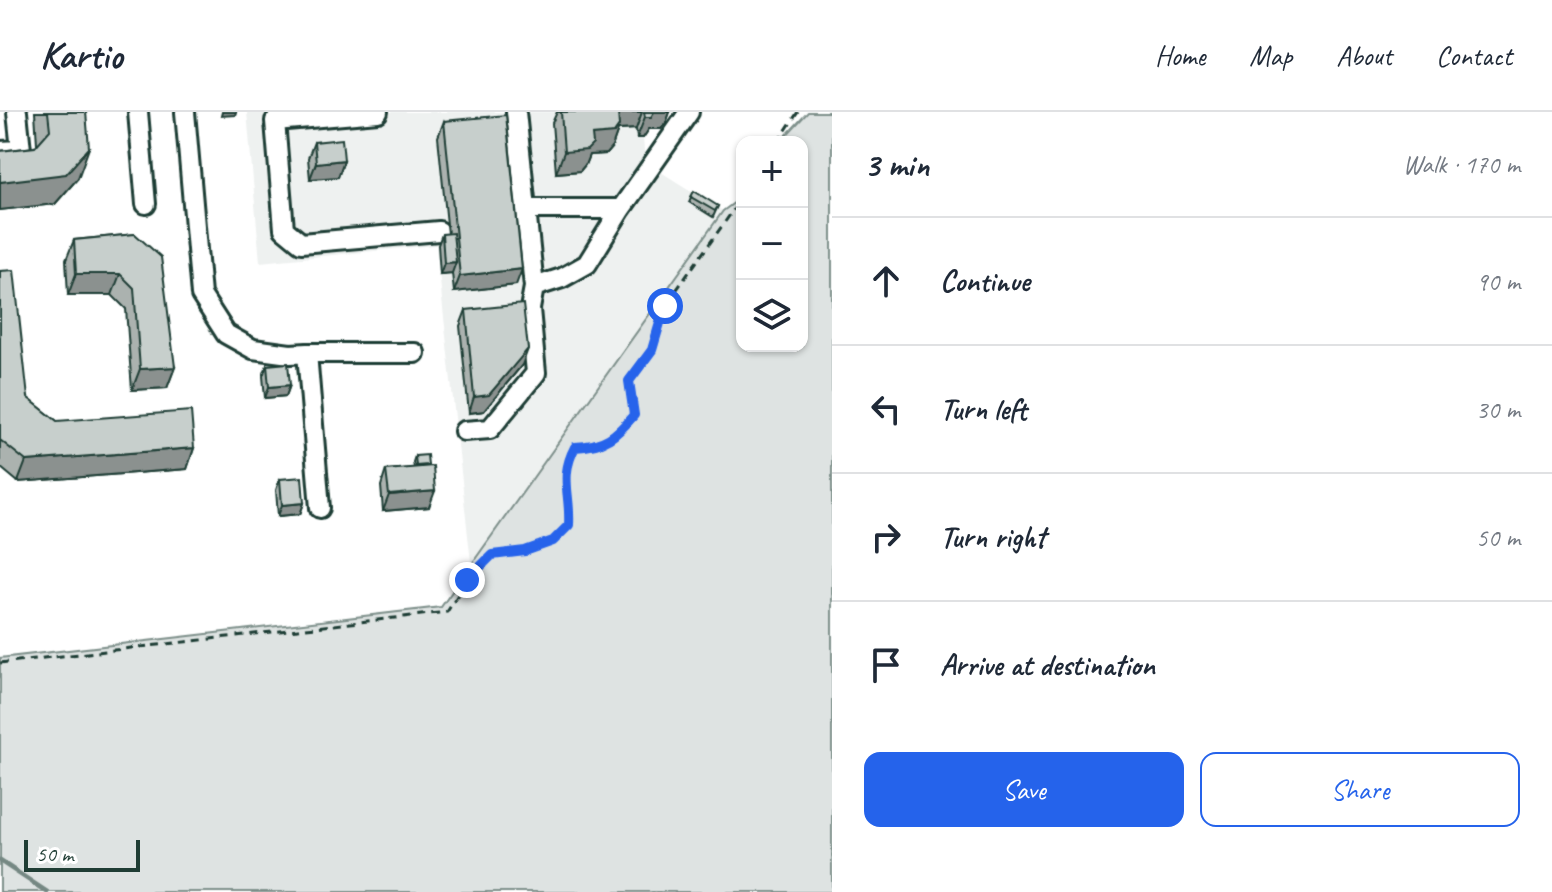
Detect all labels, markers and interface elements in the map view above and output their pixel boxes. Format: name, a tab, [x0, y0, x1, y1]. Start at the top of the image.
text: Kartio	[40, 32, 122, 79]
text: Home	[1155, 38, 1205, 73]
text: Map	[1249, 38, 1292, 73]
text: About	[1336, 38, 1392, 73]
text: Contact	[1436, 38, 1512, 73]
map controls	[736, 136, 808, 352]
button: +	[736, 136, 808, 208]
text: 3 min	[864, 143, 929, 186]
text: Walk · 170 m	[1403, 148, 1520, 181]
button: −	[736, 208, 808, 280]
icon: ahead	[864, 259, 908, 303]
text: Continue	[940, 262, 1030, 300]
text: 90 m	[1476, 265, 1520, 298]
button: layers	[736, 280, 808, 352]
route start	[647, 288, 683, 324]
icon: left	[864, 387, 908, 431]
text: Turn left	[940, 390, 1027, 428]
text: 30 m	[1476, 393, 1520, 426]
icon: right	[864, 515, 908, 559]
text: Turn right	[940, 518, 1045, 556]
text: 50 m	[1476, 521, 1520, 554]
route end	[449, 562, 485, 598]
icon: arrive	[864, 643, 908, 687]
text: Arrive at destination	[940, 646, 1155, 684]
button: Save	[864, 752, 1184, 827]
button: Share	[1200, 752, 1520, 827]
scale bar	[24, 836, 140, 872]
text: 50 m	[36, 840, 73, 868]

